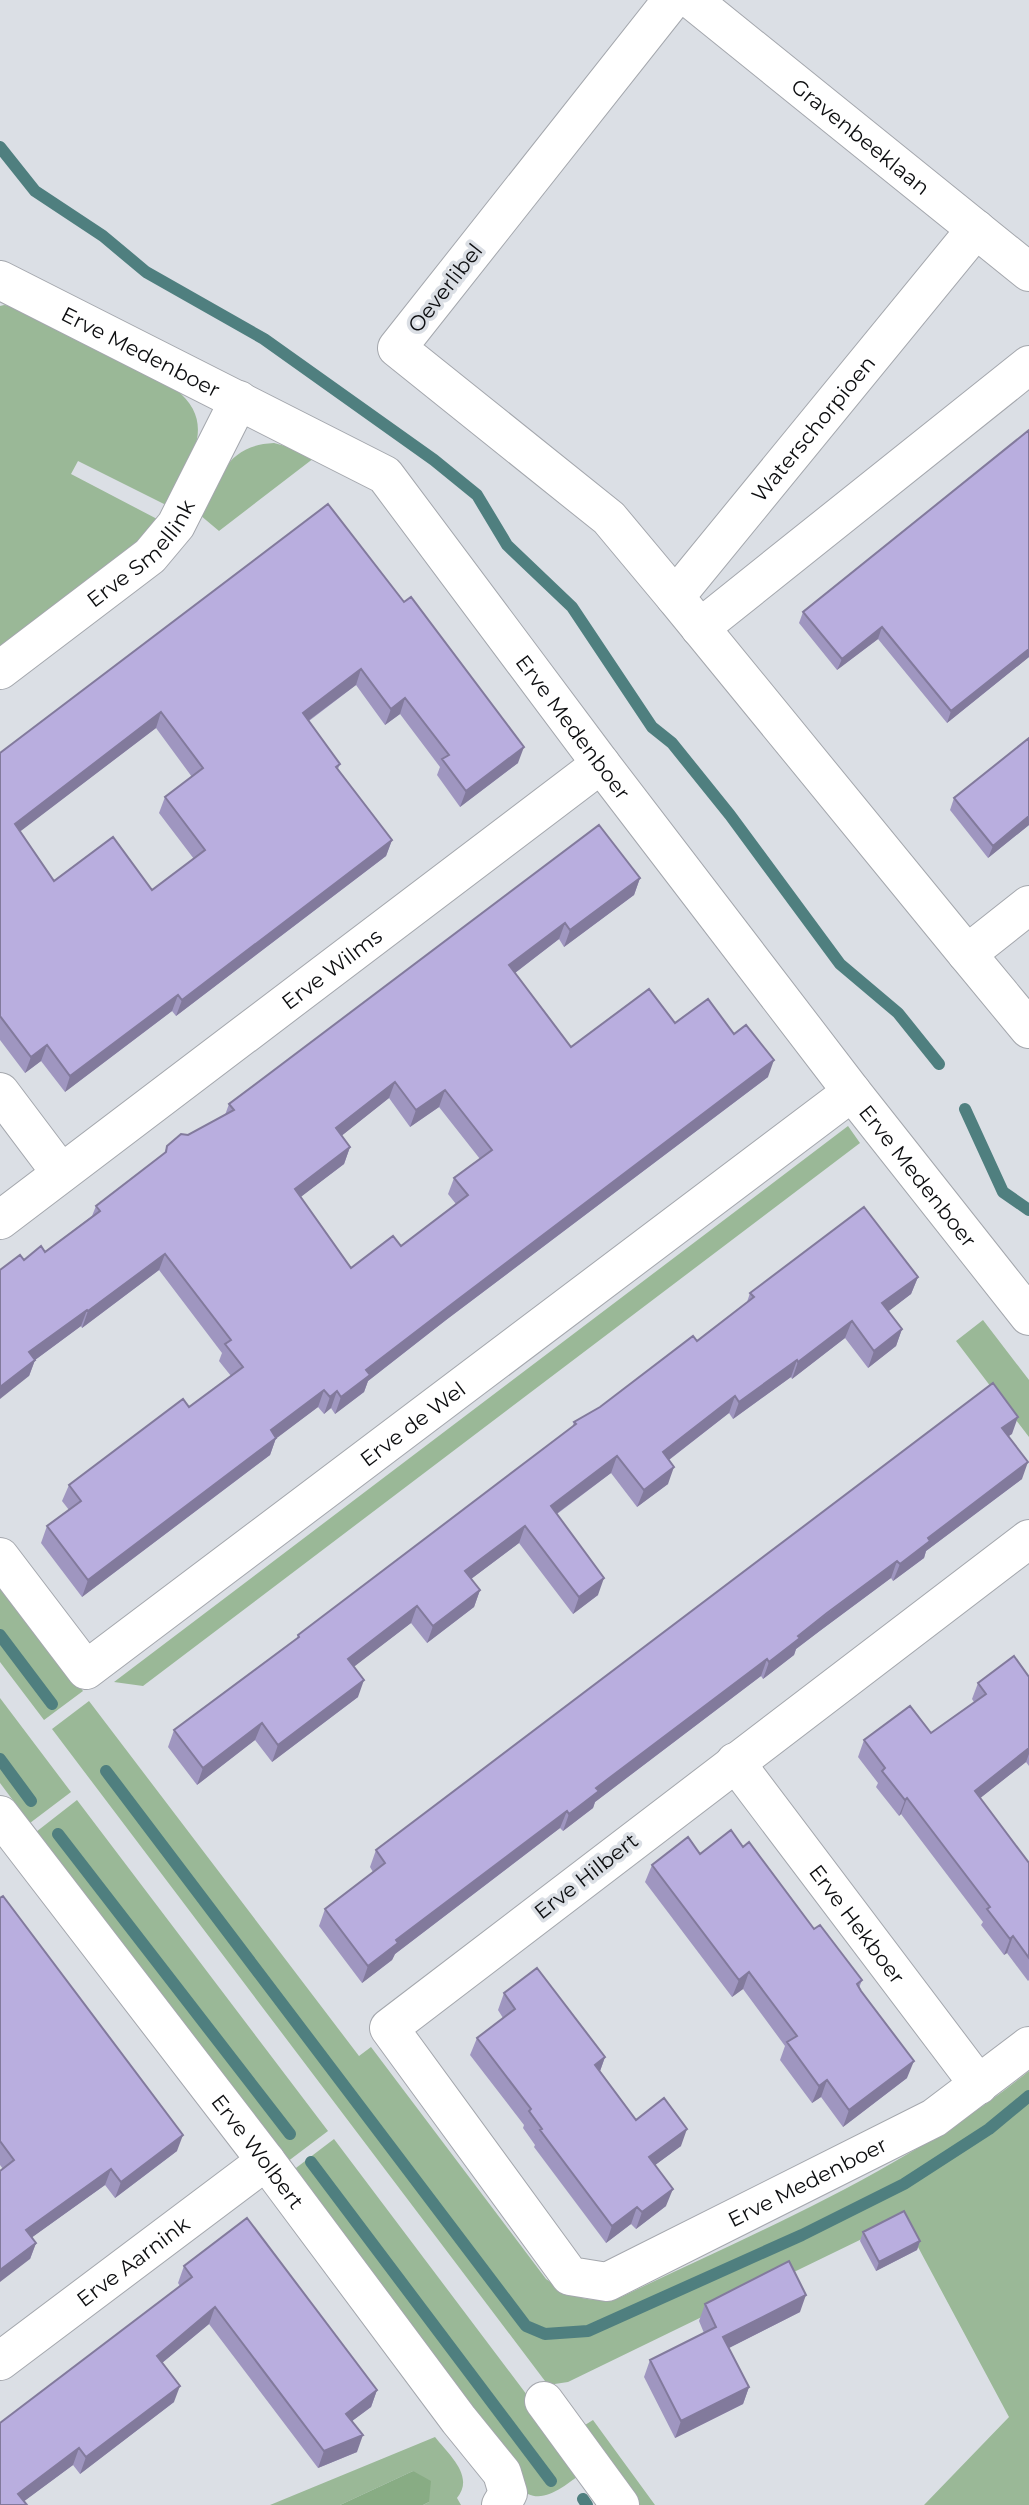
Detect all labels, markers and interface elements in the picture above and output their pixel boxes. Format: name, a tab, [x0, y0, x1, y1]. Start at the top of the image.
street label: Gravenbeeklaan	[787, 73, 935, 200]
street label: Oeverlibel	[403, 239, 487, 337]
street label: Erve Medenboer	[57, 301, 224, 402]
street label: Waterschorpioen	[746, 350, 880, 507]
street label: Erve Smellink	[82, 495, 200, 612]
street label: Erve Medenboer	[511, 649, 636, 804]
street label: Erve Wilms	[276, 923, 386, 1014]
street label: Erve Medenboer	[854, 1099, 982, 1252]
street label: Erve de Wel	[355, 1376, 470, 1471]
street label: Erve Hilbert	[529, 1828, 643, 1924]
street label: Erve Hekboer	[804, 1859, 910, 1989]
street label: Erve Wolbert	[207, 2089, 310, 2214]
street label: Erve Medenboer	[724, 2131, 891, 2232]
street label: Erve Aarnink	[71, 2211, 194, 2312]

